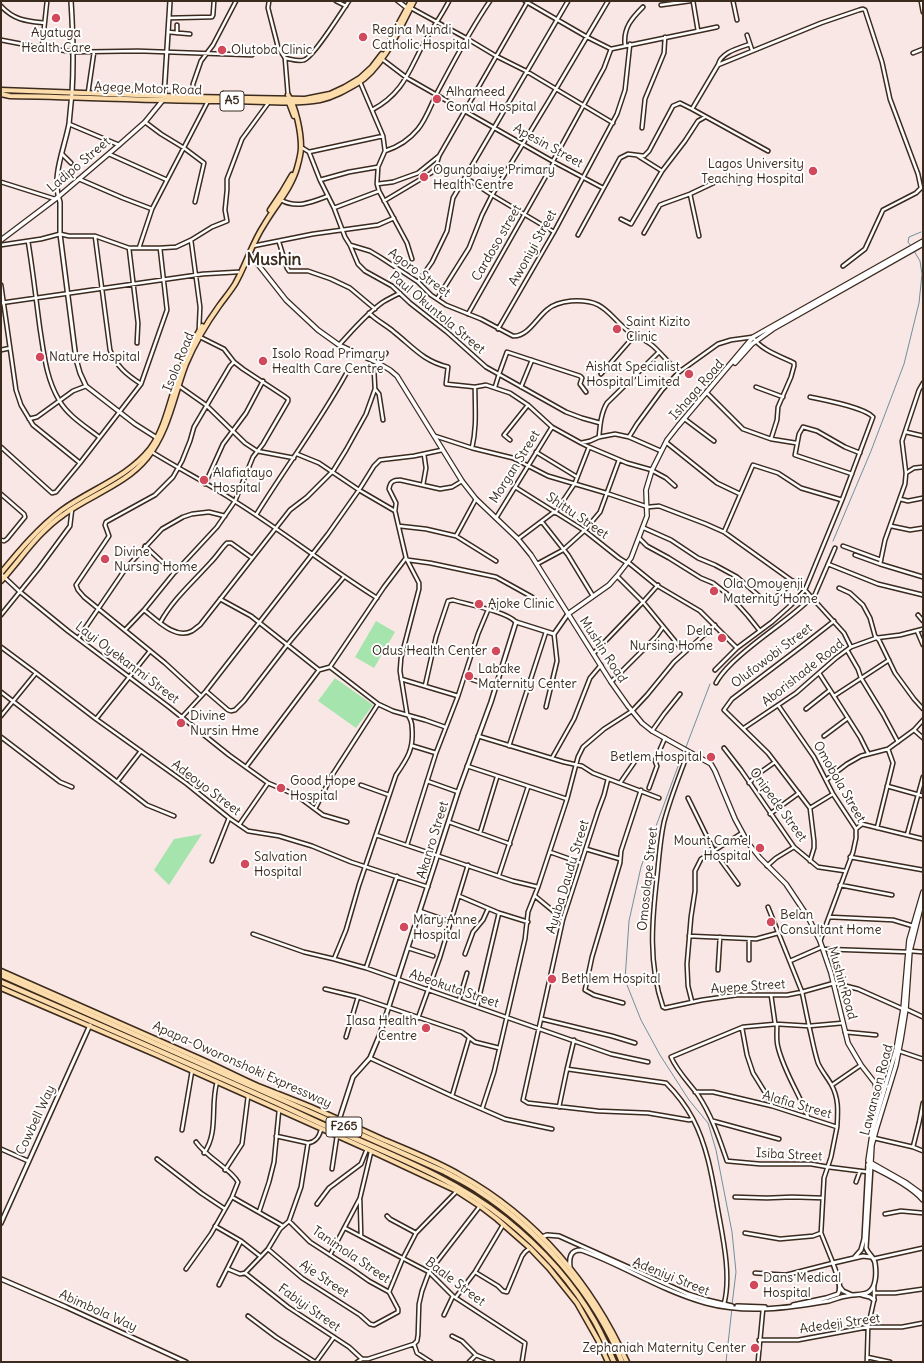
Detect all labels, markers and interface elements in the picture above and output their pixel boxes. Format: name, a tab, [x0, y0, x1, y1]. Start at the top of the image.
marker: Ayatuga Health Care	[50, 12, 62, 24]
place label: Regina Mundi Catholic Hospital	[372, 22, 470, 53]
place label: Ayatuga Health Care	[21, 25, 91, 56]
marker: Regina Mundi Catholic Hospital	[357, 31, 369, 43]
place label: Olutoba Clinic	[231, 42, 312, 58]
marker: Olutoba Clinic	[216, 44, 228, 56]
street label: Agege Motor Road	[94, 79, 202, 99]
place label: Alhameed Conval Hospital	[446, 84, 536, 115]
road number: A5	[220, 91, 244, 111]
marker: Alhameed Conval Hospital	[431, 93, 443, 105]
street label: Apesin Street	[511, 121, 585, 171]
street label: Ladipo Street	[44, 134, 114, 196]
place label: Lagos University Teaching Hospital	[701, 156, 804, 187]
place label: Ogungbaiye Primary Health Centre	[433, 162, 555, 193]
marker: Lagos University Teaching Hospital	[807, 165, 819, 177]
marker: Ogungbaiye Primary Health Centre	[418, 171, 430, 183]
street label: Cardoso street	[469, 202, 525, 284]
street label: Awoniyi Street	[506, 207, 560, 289]
street label: Agoro Street	[385, 245, 453, 301]
district label: Mushin	[247, 250, 301, 270]
street label: Paul Okuntola Street	[386, 268, 488, 358]
place label: Saint Kizito Clinic	[626, 314, 690, 345]
marker: Saint Kizito Clinic	[611, 323, 623, 335]
street label: Isolo Road	[160, 330, 198, 394]
place label: Isolo Road Primary Health Care Centre	[272, 346, 385, 377]
place label: Nature Hospital	[49, 349, 140, 365]
marker: Nature Hospital	[34, 351, 46, 363]
marker: Isolo Road Primary Health Care Centre	[257, 355, 269, 367]
street label: Ishaga Road	[667, 357, 727, 423]
place label: Aishat Specialist Hospital Limited	[586, 359, 680, 390]
marker: Aishat Specialist Hospital Limited	[683, 368, 695, 380]
street label: Morgan Street	[486, 428, 544, 506]
place label: Alafiatayo Hospital	[213, 465, 273, 496]
marker: Alafiatayo Hospital	[198, 474, 210, 486]
street label: Shittu Street	[543, 489, 611, 543]
place label: Divine Nursing Home	[114, 544, 198, 575]
marker: Divine Nursing Home	[99, 553, 111, 565]
place label: Ola Omoyenji Maternity Home	[723, 576, 818, 607]
marker: Ola Omoyenji Maternity Home	[708, 585, 720, 597]
place label: Ajoke Clinic	[488, 596, 555, 612]
marker: Ajoke Clinic	[473, 598, 485, 610]
street label: Mushin Road	[576, 614, 630, 686]
street label: Layi Oyekanmi Street	[72, 619, 182, 707]
street label: Olufowobi Street	[728, 620, 816, 692]
place label: Dela Nursing Home	[629, 623, 713, 654]
marker: Dela Nursing Home	[716, 632, 728, 644]
street label: Aborishade Road	[759, 636, 847, 710]
place label: Odus Health Center	[372, 643, 487, 659]
marker: Odus Health Center	[490, 645, 502, 657]
place label: Labake Maternity Center	[478, 661, 577, 692]
marker: Labake Maternity Center	[463, 670, 475, 682]
place label: Divine Nursin Hme	[190, 708, 259, 739]
marker: Divine Nursin Hme	[175, 717, 187, 729]
street label: Omobola Street	[809, 739, 869, 825]
place label: Betlem Hospital	[610, 749, 702, 765]
marker: Betlem Hospital	[705, 751, 717, 763]
street label: Adeoyo Street	[168, 757, 244, 819]
street label: Onipede Street	[746, 765, 810, 845]
place label: Good Hope Hospital	[290, 773, 356, 804]
marker: Good Hope Hospital	[275, 782, 287, 794]
street label: Akanro Street	[414, 799, 452, 881]
street label: Ayuba Daudu Street	[543, 818, 593, 936]
street label: Omosolape Street	[635, 826, 661, 932]
place label: Mount Camel Hospital	[674, 833, 751, 864]
marker: Mount Camel Hospital	[754, 842, 766, 854]
place label: Salvation Hospital	[254, 849, 307, 880]
marker: Salvation Hospital	[239, 858, 251, 870]
place label: Belan Consultant Home	[780, 907, 881, 938]
place label: Mary Anne Hospital	[413, 912, 477, 943]
marker: Belan Consultant Home	[765, 916, 777, 928]
marker: Mary Anne Hospital	[398, 921, 410, 933]
street label: Mushin Road	[824, 945, 860, 1021]
street label: Abeokuta Street	[407, 966, 501, 1012]
place label: Bethlem Hospital	[561, 971, 660, 987]
marker: Bethlem Hospital	[546, 973, 558, 985]
street label: Ayepe Street	[710, 977, 786, 997]
place label: Ilasa Health Centre	[346, 1013, 417, 1044]
street label: Apapa-Oworonshoki Expressway	[150, 1018, 334, 1112]
marker: Ilasa Health Centre	[420, 1022, 432, 1034]
street label: Lawanson Road	[857, 1043, 897, 1137]
street label: Cowbell Way	[13, 1083, 59, 1157]
street label: Alafia Street	[761, 1088, 833, 1122]
road number: F265	[326, 1117, 362, 1137]
street label: Isiba Street	[755, 1145, 823, 1165]
street label: Tanimola Street	[309, 1223, 393, 1287]
street label: Baale Street	[422, 1254, 488, 1310]
street label: Adeniyi Street	[630, 1255, 712, 1299]
street label: Aje Street	[296, 1257, 352, 1301]
place label: Dans Medical Hospital	[763, 1270, 841, 1301]
marker: Dans Medical Hospital	[748, 1279, 760, 1291]
street label: Fabiyi Street	[275, 1281, 343, 1335]
street label: Abimbola Way	[57, 1287, 139, 1335]
street label: Adedeji Street	[799, 1311, 881, 1337]
place label: Zephaniah Maternity Center	[582, 1340, 746, 1356]
marker: Zephaniah Maternity Center	[749, 1342, 761, 1354]

